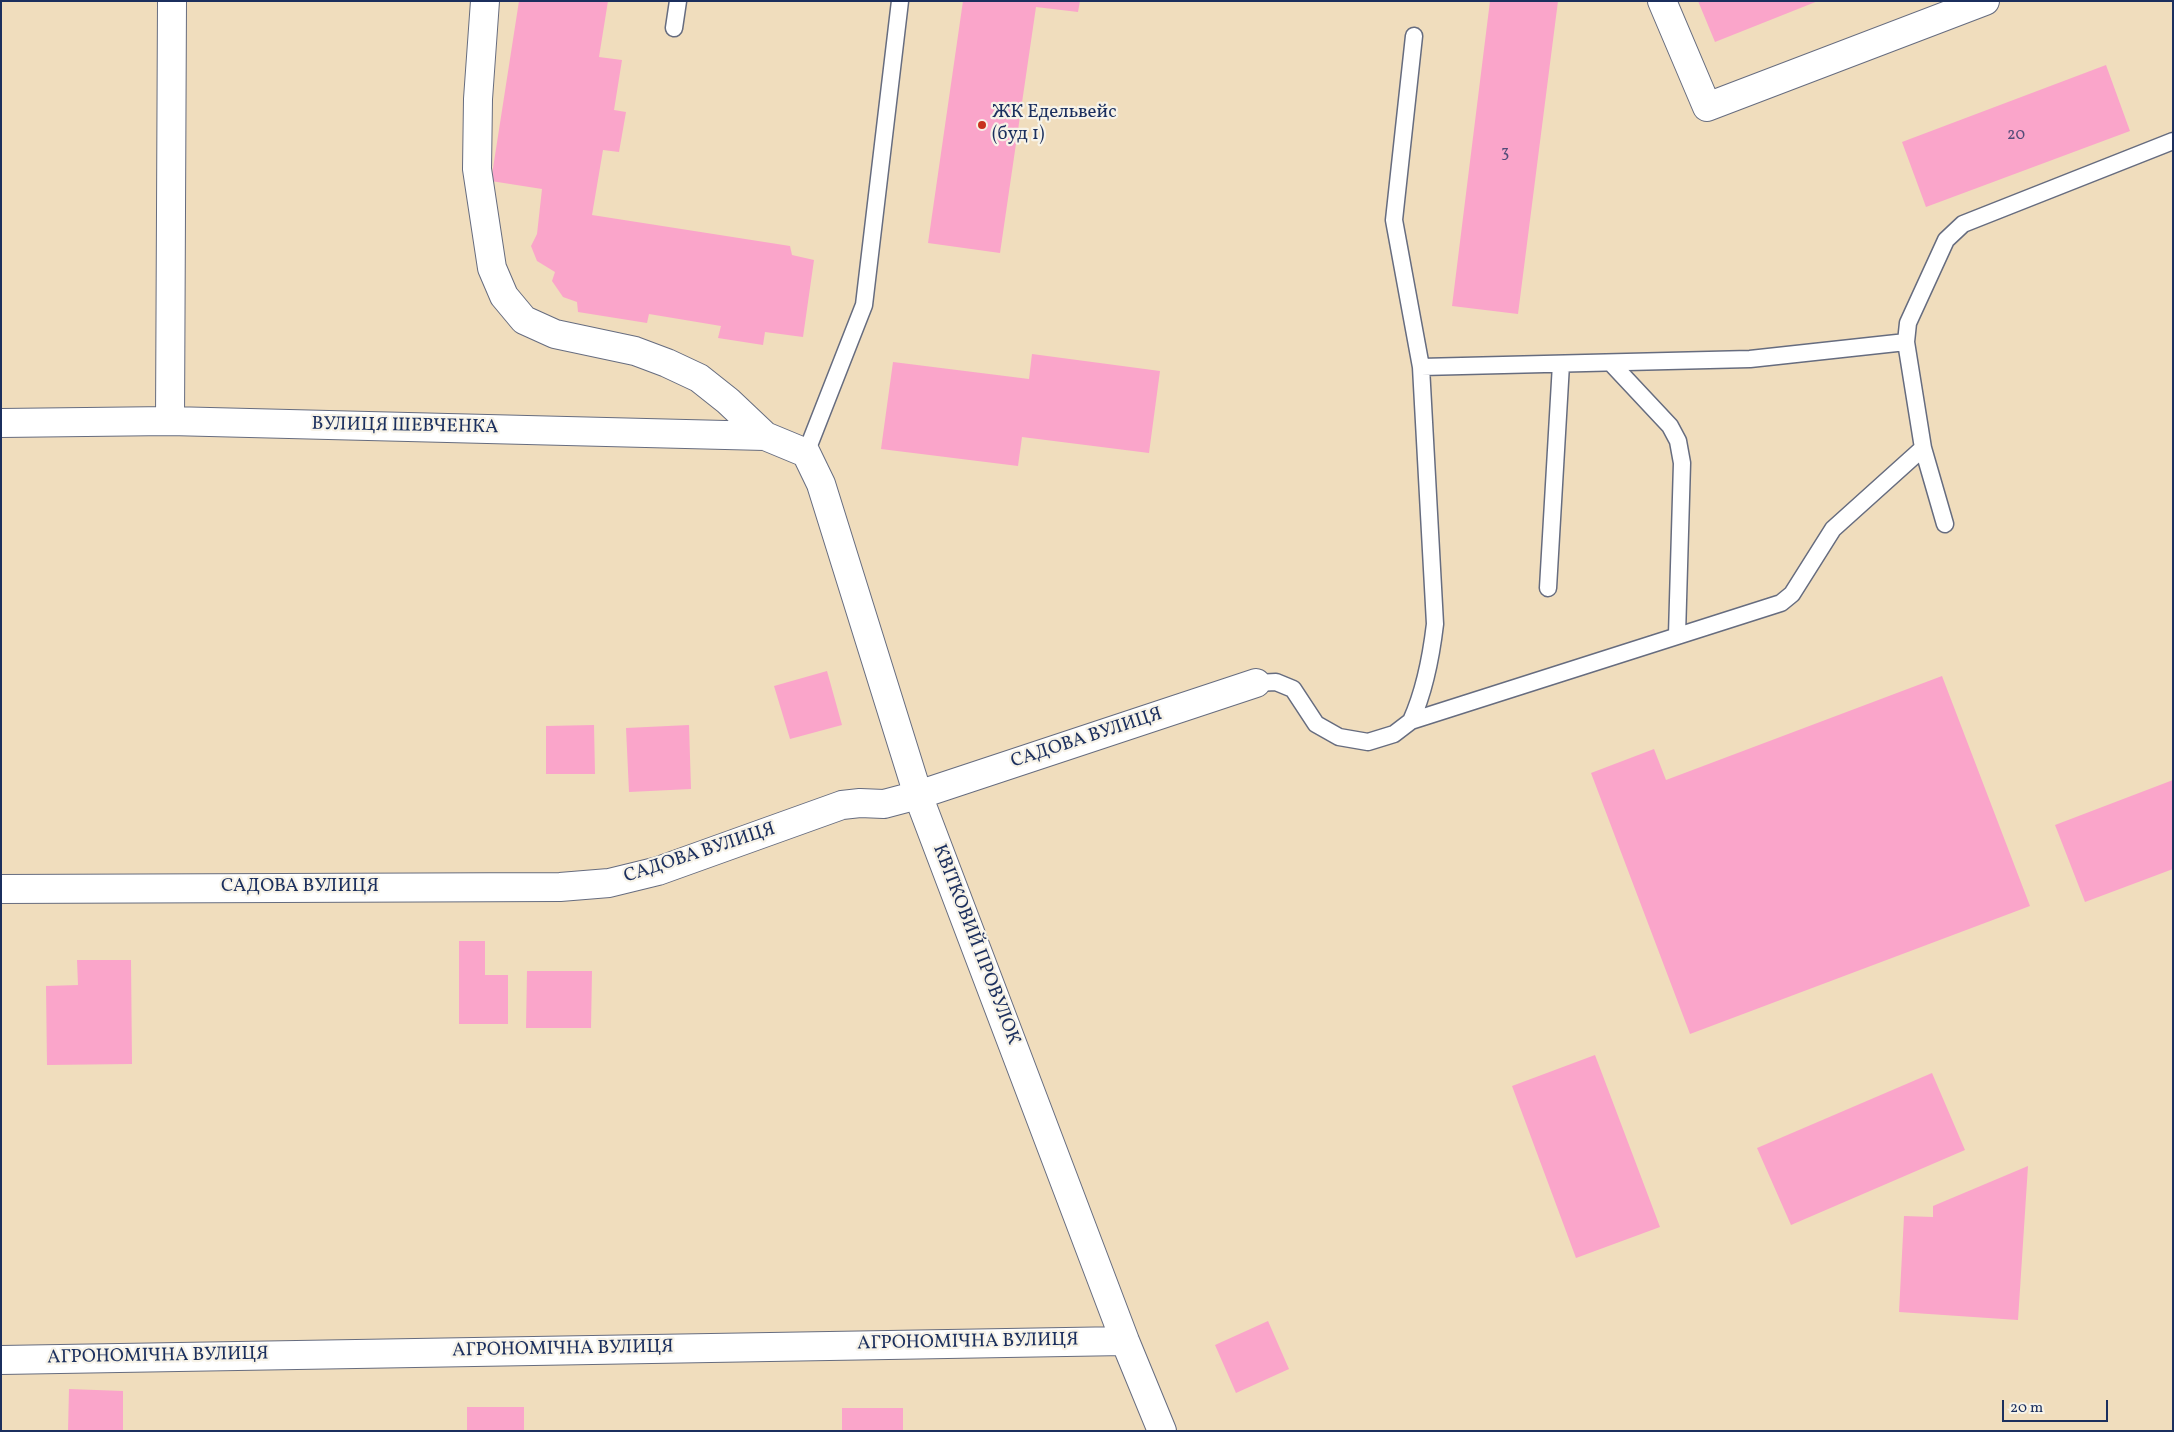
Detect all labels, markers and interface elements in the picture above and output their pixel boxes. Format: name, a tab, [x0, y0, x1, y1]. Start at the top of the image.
place label: ЖК Едельвейс (буд 1)	[992, 103, 1117, 147]
marker: ЖК Едельвейс (буд 1)	[976, 119, 988, 131]
house number: 20	[2007, 126, 2025, 146]
house number: 3	[1501, 144, 1509, 164]
street label: ВУЛИЦЯ ШЕВЧЕНКА	[311, 414, 499, 440]
street label: САДОВА ВУЛИЦЯ	[1008, 704, 1166, 774]
street label: САДОВА ВУЛИЦЯ	[621, 819, 779, 889]
street label: КВІТКОВИЙ ПРОВУЛОК	[926, 842, 1024, 1048]
street label: САДОВА ВУЛИЦЯ	[221, 877, 379, 899]
street label: АГРОНОМІЧНА ВУЛИЦЯ	[857, 1330, 1079, 1356]
street label: АГРОНОМІЧНА ВУЛИЦЯ	[452, 1337, 674, 1363]
street label: АГРОНОМІЧНА ВУЛИЦЯ	[47, 1344, 269, 1370]
scale bar	[2004, 1390, 2110, 1422]
text: 20 m	[2010, 1398, 2043, 1419]

